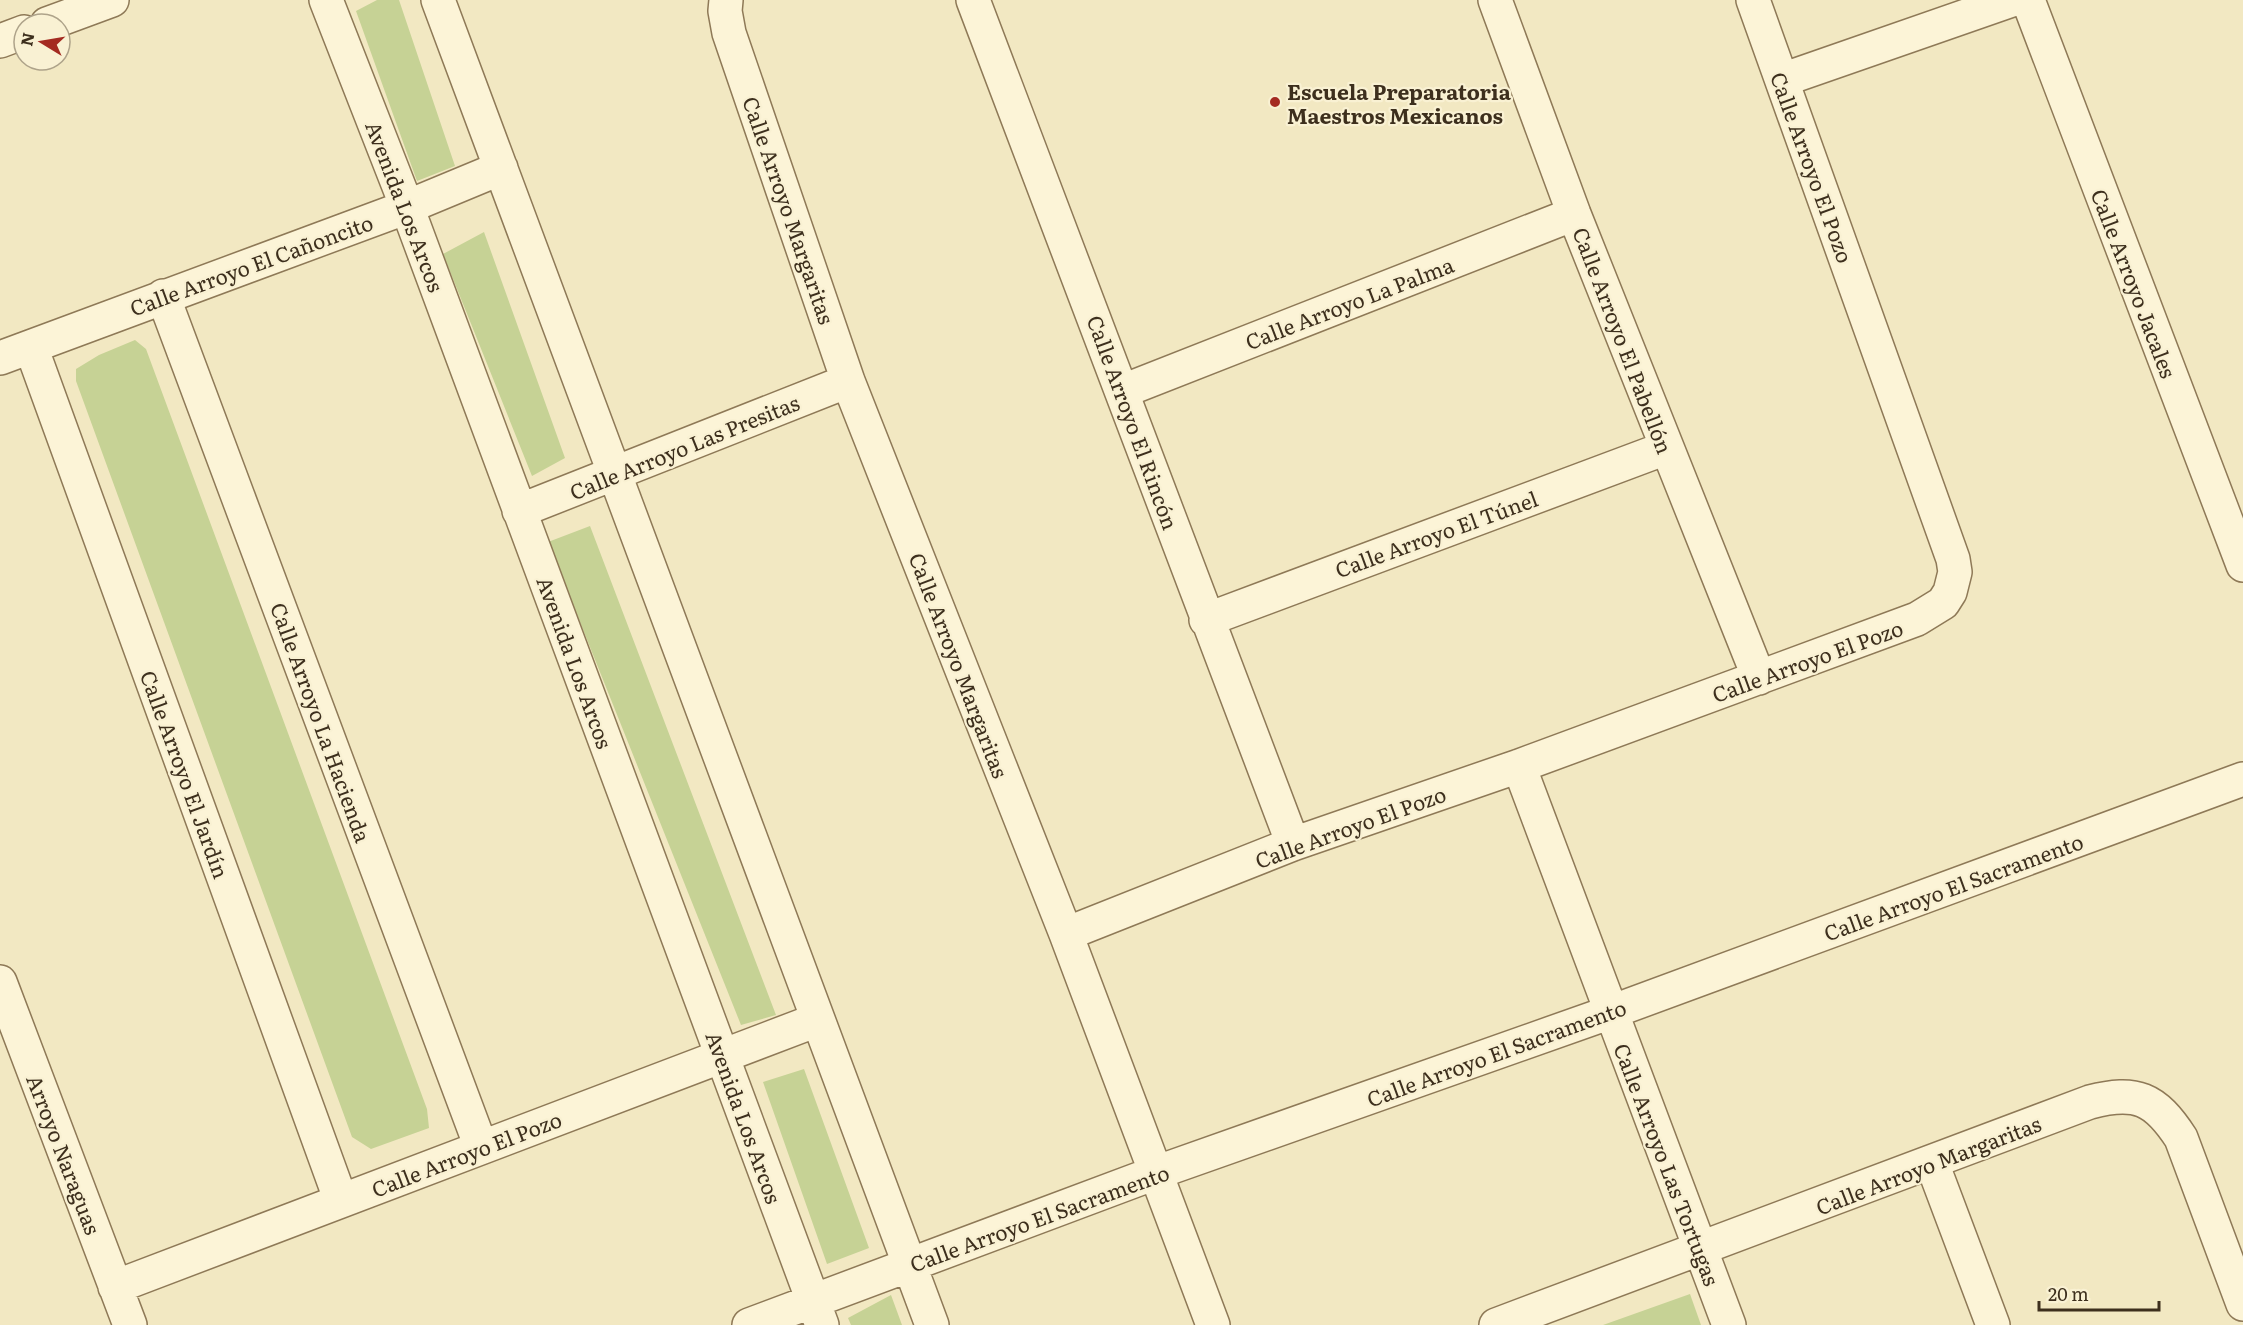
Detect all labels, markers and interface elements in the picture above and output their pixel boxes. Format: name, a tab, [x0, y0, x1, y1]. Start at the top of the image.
north arrow	[12, 12, 72, 72]
text: N	[13, 30, 39, 48]
street label: Calle Arroyo El Pozo	[1764, 67, 1862, 267]
place label: Escuela Preparatoria Maestros Mexicanos	[1287, 75, 1512, 130]
street label: Calle Arroyo Margaritas	[736, 92, 844, 328]
marker: Escuela Preparatoria Maestros Mexicanos	[1268, 95, 1282, 109]
street label: Avenida Los Arcos	[359, 116, 453, 296]
street label: Calle Arroyo Jacales	[2085, 184, 2185, 382]
street label: Calle Arroyo El Cañoncito	[125, 206, 377, 322]
street label: Calle Arroyo El Pabellón	[1566, 222, 1682, 458]
street label: Calle Arroyo La Palma	[1240, 248, 1458, 356]
street label: Calle Arroyo El Rincón	[1081, 310, 1187, 534]
street label: Calle Arroyo Las Presitas	[564, 386, 804, 506]
street label: Calle Arroyo El Túnel	[1330, 482, 1542, 584]
street label: Calle Arroyo Margaritas	[903, 548, 1017, 782]
street label: Avenida Los Arcos	[530, 572, 622, 752]
street label: Calle Arroyo La Hacienda	[264, 598, 380, 847]
street label: Calle Arroyo El Pozo	[1707, 611, 1907, 709]
street label: Calle Arroyo El Jardín	[134, 666, 238, 882]
street label: Calle Arroyo El Pozo	[1250, 777, 1450, 875]
street label: Calle Arroyo El Sacramento	[1819, 825, 2087, 947]
street label: Calle Arroyo El Sacramento	[1362, 991, 1630, 1113]
street label: Avenida Los Arcos	[699, 1027, 791, 1207]
street label: Calle Arroyo Las Tortugas	[1607, 1038, 1729, 1290]
street label: Arroyo Naraguas	[20, 1069, 110, 1239]
street label: Calle Arroyo El Pozo	[366, 1102, 566, 1204]
street label: Calle Arroyo Margaritas	[1811, 1107, 2045, 1221]
street label: Calle Arroyo El Sacramento	[905, 1156, 1173, 1278]
scale bar	[2039, 1274, 2159, 1312]
text: 20 m	[2048, 1280, 2089, 1307]

